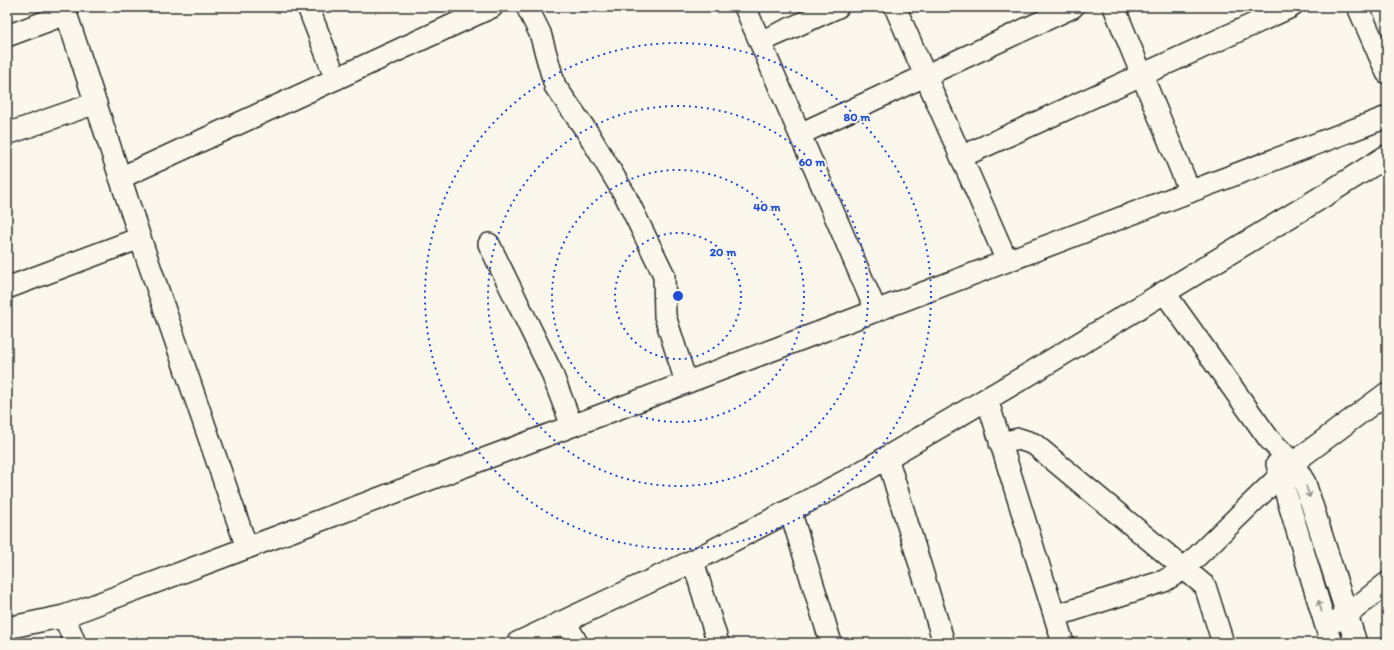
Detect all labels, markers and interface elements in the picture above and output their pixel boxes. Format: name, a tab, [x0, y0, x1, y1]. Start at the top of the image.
text: 80 m	[844, 110, 871, 124]
text: 60 m	[799, 155, 826, 169]
text: 40 m	[753, 200, 782, 214]
text: 20 m	[710, 245, 737, 259]
centre of rings	[671, 289, 685, 303]
one-way arrow	[1305, 485, 1312, 498]
one-way arrow	[1316, 599, 1323, 612]

